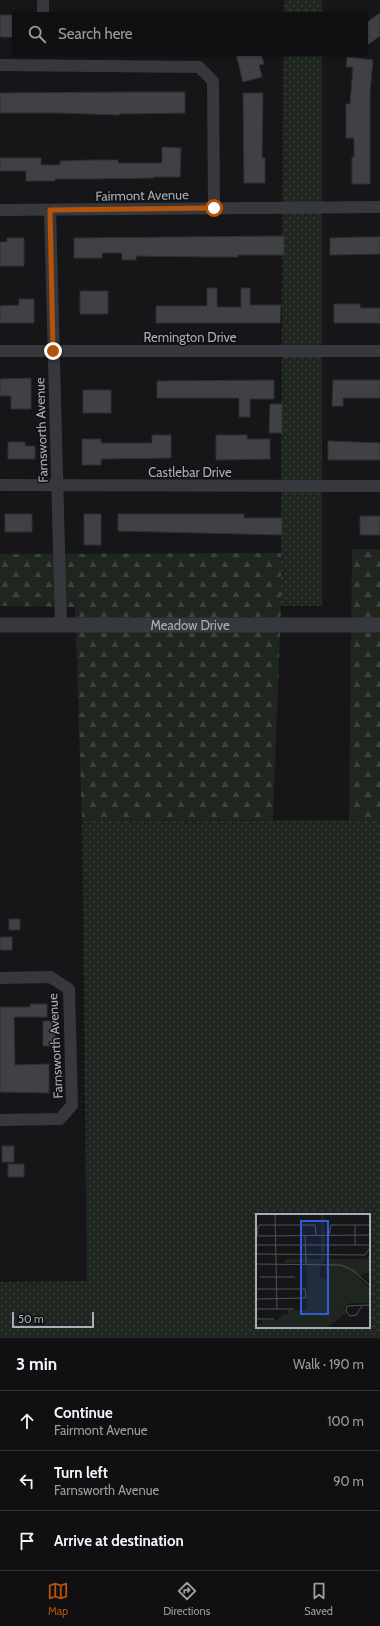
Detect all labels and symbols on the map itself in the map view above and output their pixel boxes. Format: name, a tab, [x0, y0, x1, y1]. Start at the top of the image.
street label: Fairmont Avenue	[95, 186, 189, 204]
route start	[205, 199, 223, 217]
street label: Remington Drive	[144, 329, 237, 345]
route end	[44, 342, 62, 360]
street label: Farnsworth Avenue	[31, 377, 51, 483]
street label: Castlebar Drive	[148, 464, 232, 480]
street label: Meadow Drive	[150, 617, 230, 633]
street label: Farnsworth Avenue	[44, 993, 66, 1099]
inset map	[256, 1214, 370, 1328]
scale bar	[12, 1310, 94, 1329]

